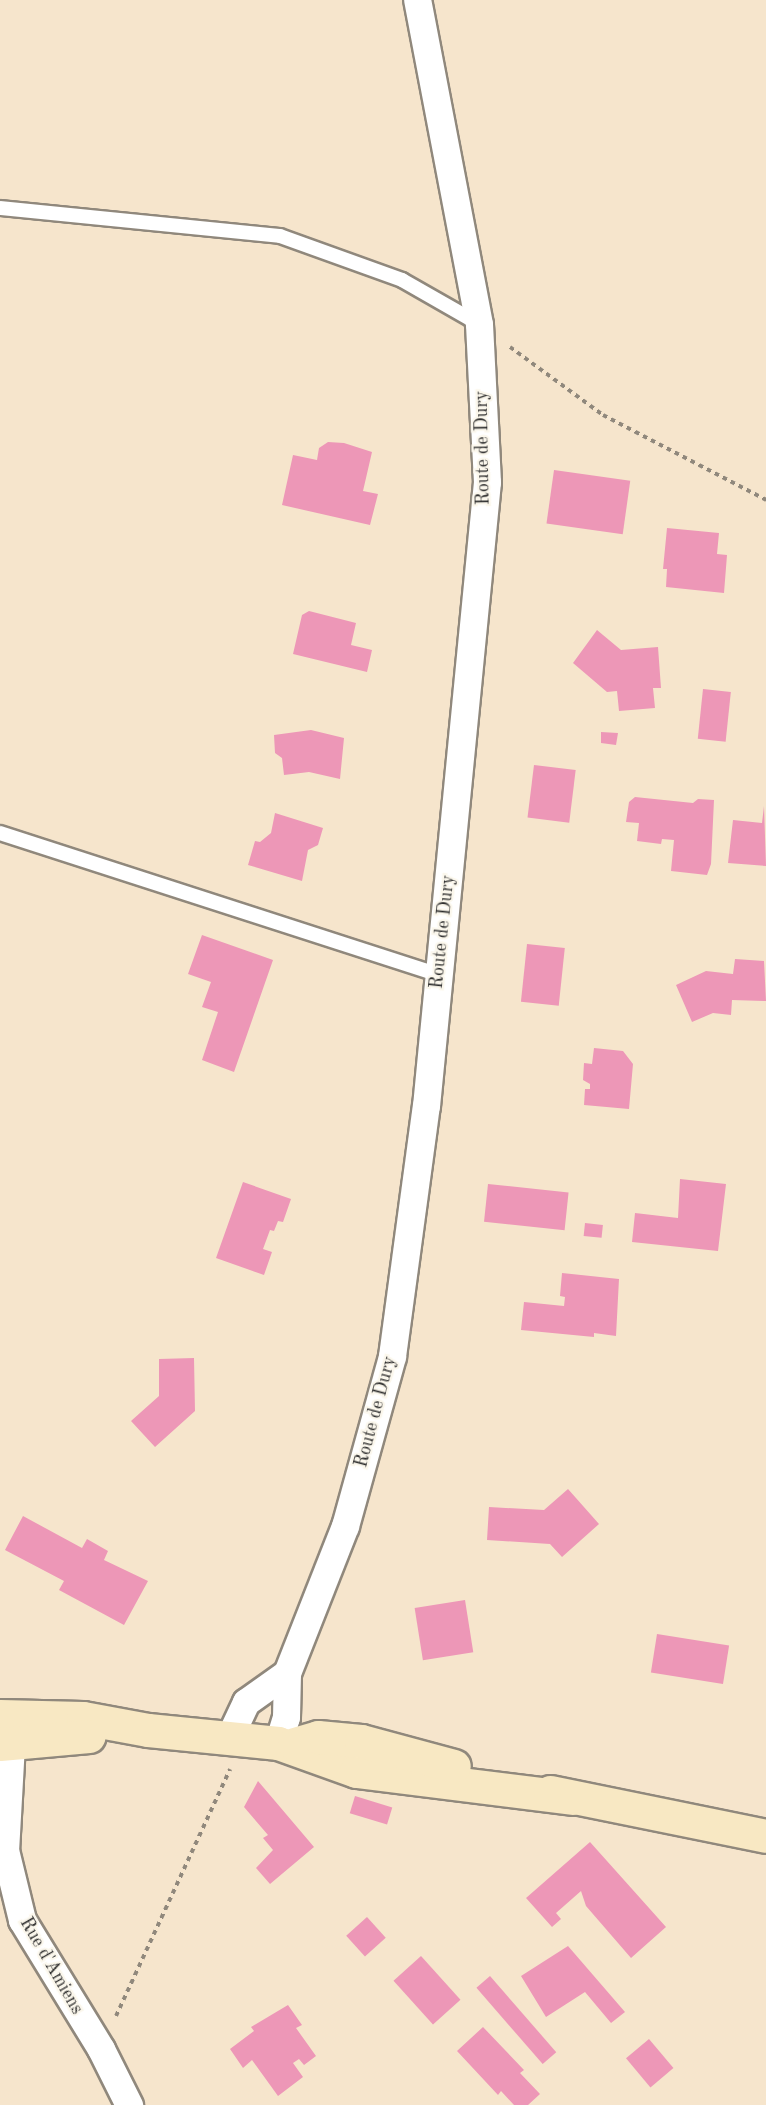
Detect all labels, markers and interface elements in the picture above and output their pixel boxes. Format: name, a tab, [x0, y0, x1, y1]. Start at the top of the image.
street label: Route de Dury	[471, 391, 495, 505]
street label: Route de Dury	[426, 874, 460, 990]
street label: Route de Dury	[351, 1354, 401, 1470]
street label: Rue d'Amiens	[15, 1914, 87, 2018]

